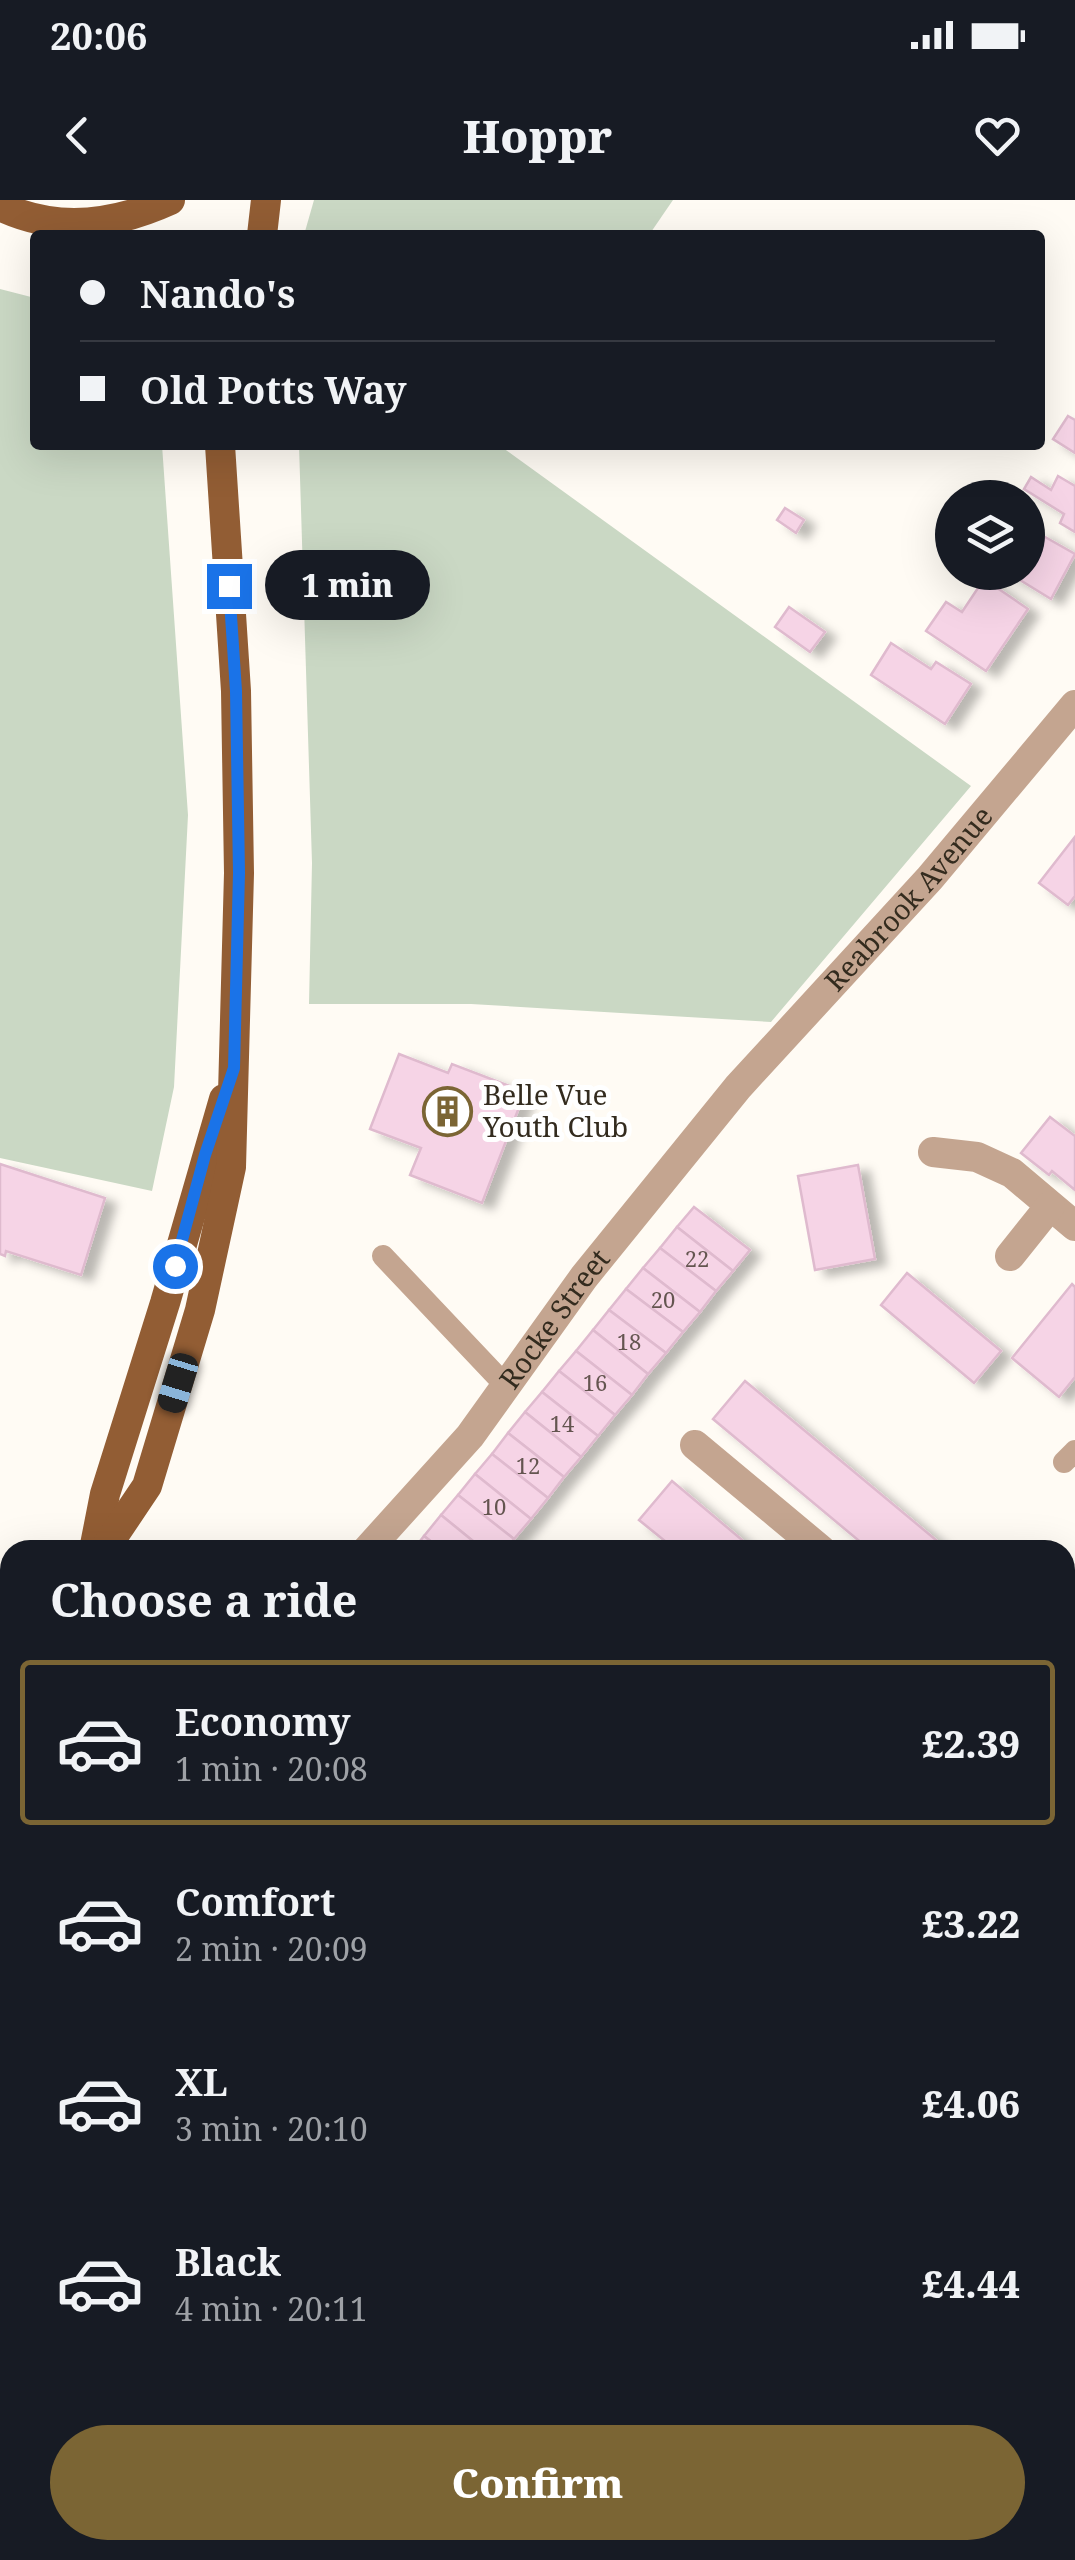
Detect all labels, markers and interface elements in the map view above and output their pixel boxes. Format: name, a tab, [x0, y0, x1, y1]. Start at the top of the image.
text: 20:06	[50, 9, 147, 61]
text: Hoppr	[463, 105, 612, 166]
icon: back	[50, 108, 105, 163]
icon: heart	[970, 108, 1025, 163]
text: Nando's	[140, 267, 295, 319]
text: Old Potts Way	[140, 363, 407, 415]
map controls	[935, 480, 1045, 590]
button: layers	[935, 480, 1045, 590]
callout: 1 min	[264, 551, 429, 621]
text: 1 min	[302, 563, 393, 606]
route end	[207, 564, 252, 609]
street label: Reabrook Avenue	[816, 798, 1000, 999]
place label: Belle Vue Youth Club	[482, 1075, 628, 1145]
building icon: Belle Vue Youth Club	[422, 1085, 474, 1137]
street label: Rocke Street	[490, 1240, 618, 1396]
house number: 22	[685, 1243, 709, 1273]
route start	[153, 1244, 198, 1289]
house number: 20	[651, 1284, 675, 1314]
house number: 18	[617, 1326, 641, 1356]
car	[155, 1350, 201, 1416]
house number: 16	[583, 1367, 607, 1397]
house number: 14	[550, 1408, 574, 1438]
house number: 12	[516, 1450, 540, 1480]
house number: 10	[482, 1491, 506, 1521]
text: Choose a ride	[50, 1569, 358, 1630]
text: Economy	[175, 1695, 351, 1747]
icon: car	[55, 1698, 145, 1788]
text: £2.39	[922, 1717, 1020, 1769]
text: 1 min · 20:08	[175, 1747, 368, 1790]
text: Comfort	[175, 1875, 335, 1927]
icon: car	[55, 1878, 145, 1968]
text: £3.22	[922, 1897, 1020, 1949]
text: 2 min · 20:09	[175, 1927, 368, 1970]
text: XL	[175, 2055, 228, 2107]
icon: car	[55, 2058, 145, 2148]
text: £4.06	[922, 2077, 1020, 2129]
text: 3 min · 20:10	[175, 2107, 368, 2150]
text: Black	[175, 2235, 281, 2287]
icon: car	[55, 2238, 145, 2328]
text: £4.44	[922, 2257, 1020, 2309]
text: 4 min · 20:11	[175, 2287, 368, 2330]
button: Confirm	[50, 2425, 1025, 2540]

